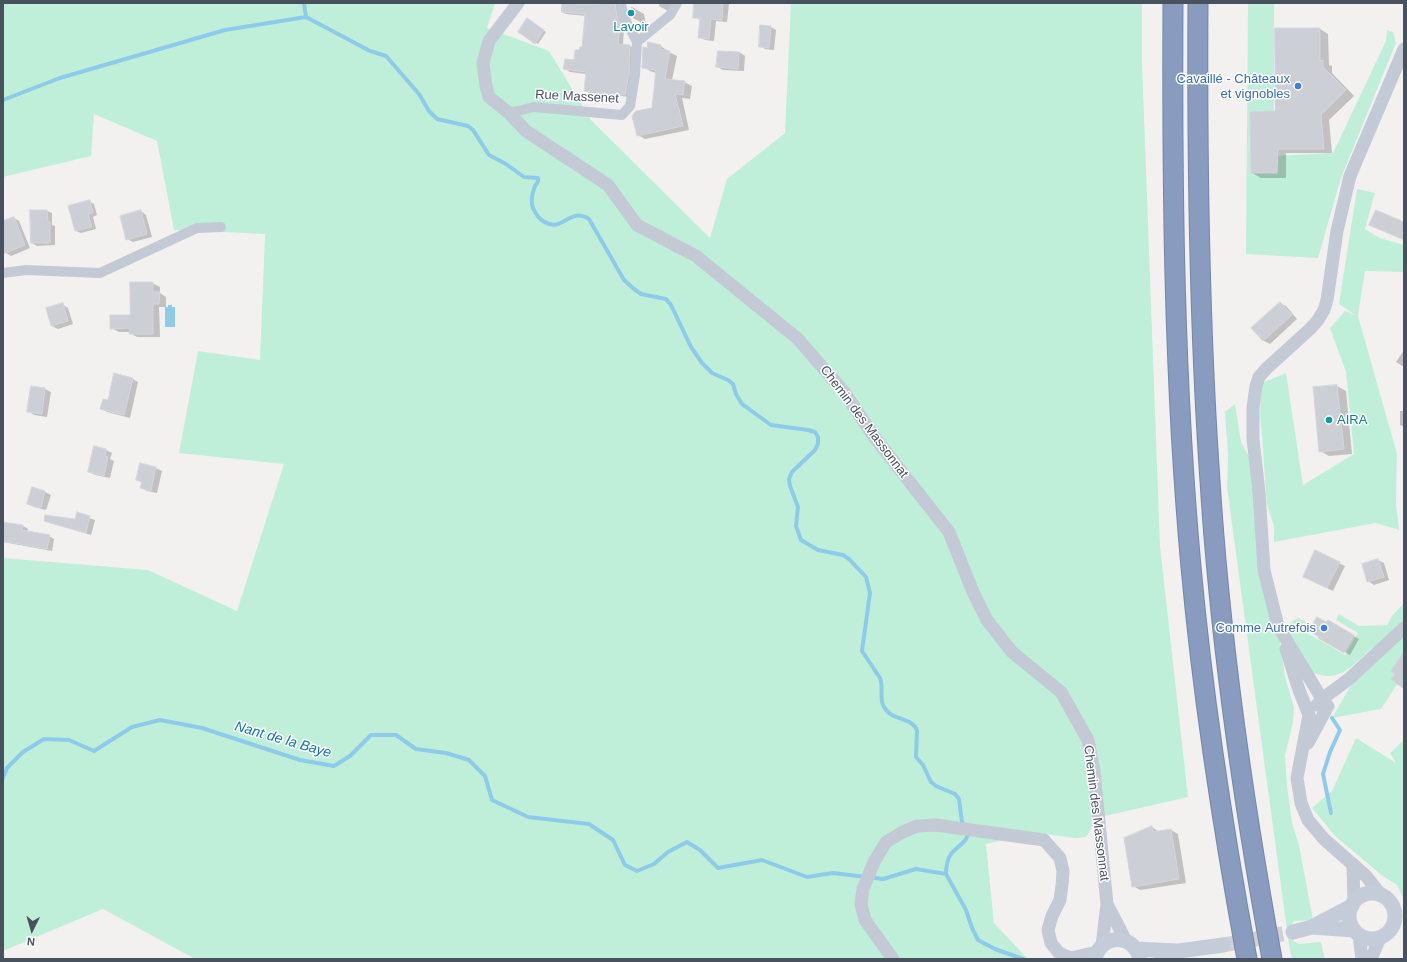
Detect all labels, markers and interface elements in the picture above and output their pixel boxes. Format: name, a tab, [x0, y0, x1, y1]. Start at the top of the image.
marker: Lavoir	[626, 8, 636, 18]
place label: Lavoir	[613, 19, 649, 35]
place label: Cavaillé - Châteaux et vignobles	[1177, 71, 1290, 102]
marker: Cavaillé - Châteaux et vignobles	[1293, 81, 1303, 91]
street label: Rue Massenet	[535, 87, 619, 107]
street label: Chemin des Massonnat	[817, 363, 911, 481]
place label: AIRA	[1337, 412, 1367, 428]
marker: AIRA	[1324, 415, 1334, 425]
place label: Comme Autrefois	[1216, 620, 1316, 636]
marker: Comme Autrefois	[1319, 623, 1329, 633]
water label: Nant de la Baye	[233, 718, 333, 762]
street label: Chemin des Massonnat	[1080, 744, 1112, 882]
north arrow	[12, 910, 52, 950]
text: N	[26, 936, 35, 948]

